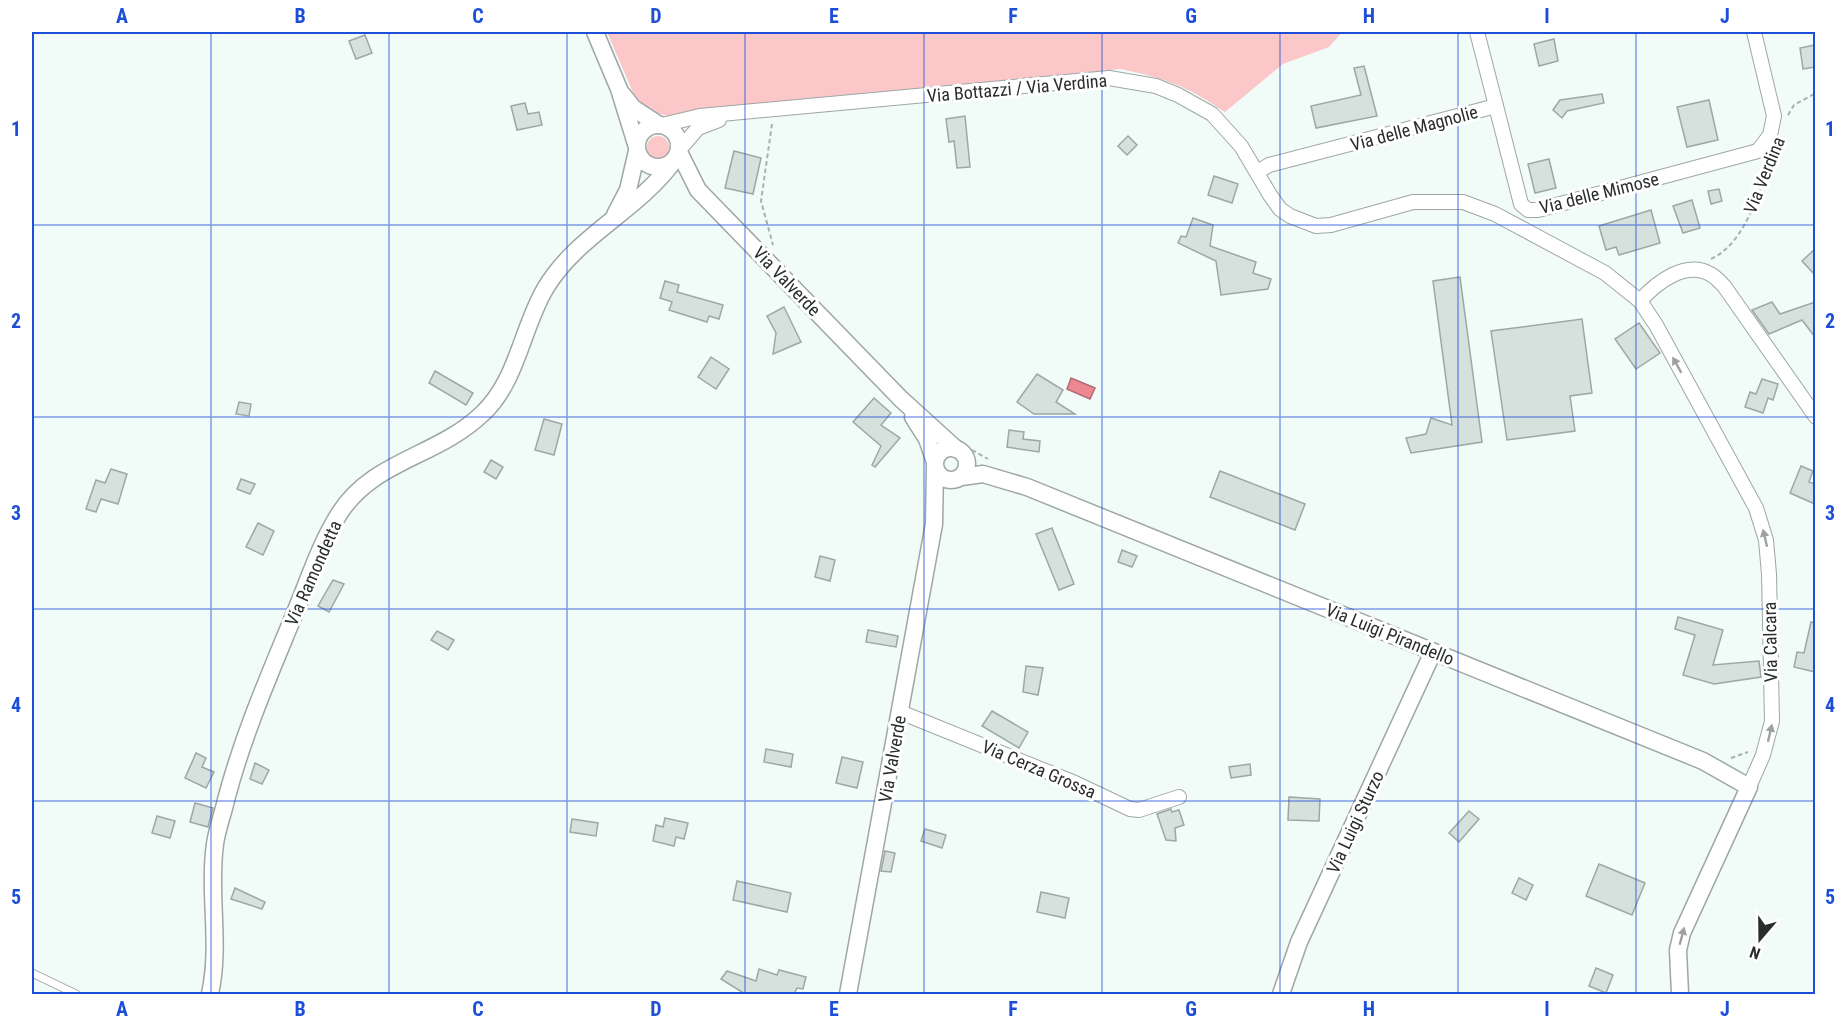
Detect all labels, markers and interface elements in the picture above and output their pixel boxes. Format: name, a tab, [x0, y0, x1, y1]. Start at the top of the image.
text: A	[116, 4, 128, 28]
text: B	[294, 4, 306, 28]
text: C	[472, 4, 484, 28]
text: D	[650, 4, 662, 28]
text: E	[829, 4, 839, 28]
text: F	[1008, 4, 1018, 28]
text: G	[1185, 4, 1197, 28]
text: H	[1363, 4, 1375, 28]
text: I	[1544, 4, 1550, 28]
text: J	[1720, 4, 1730, 28]
street label: Via Bottazzi / Via Verdina	[926, 70, 1108, 106]
street label: Via delle Magnolie	[1348, 101, 1480, 155]
text: 1	[11, 117, 21, 141]
text: 1	[1825, 117, 1835, 141]
street label: Via Verdina	[1739, 134, 1789, 216]
street label: Via delle Mimose	[1537, 168, 1661, 218]
street label: Via Valverde	[749, 242, 825, 320]
text: 2	[11, 309, 21, 333]
text: 2	[1825, 309, 1835, 333]
one-way arrow	[1672, 356, 1682, 373]
text: 3	[11, 501, 21, 525]
text: 3	[1825, 501, 1835, 525]
street label: Via Ramondetta	[280, 517, 346, 629]
one-way arrow	[1759, 529, 1769, 547]
street label: Via Luigi Pirandello	[1323, 599, 1457, 669]
street label: Via Calcara	[1759, 602, 1781, 682]
text: 4	[11, 693, 21, 717]
text: 4	[1825, 693, 1835, 717]
street label: Via Valverde	[874, 714, 910, 804]
one-way arrow	[1766, 723, 1775, 742]
street label: Via Cerza Grossa	[979, 736, 1099, 802]
street label: Via Luigi Sturzo	[1322, 767, 1388, 877]
text: 5	[11, 885, 21, 909]
text: 5	[1825, 885, 1835, 909]
north arrow	[1730, 909, 1790, 969]
one-way arrow	[1678, 927, 1687, 945]
text: N	[1747, 942, 1763, 963]
text: A	[116, 997, 128, 1021]
text: B	[294, 997, 306, 1021]
text: C	[472, 997, 484, 1021]
text: D	[650, 997, 662, 1021]
text: E	[829, 997, 839, 1021]
text: F	[1008, 997, 1018, 1021]
text: G	[1185, 997, 1197, 1021]
text: H	[1363, 997, 1375, 1021]
text: I	[1544, 997, 1550, 1021]
text: J	[1720, 997, 1730, 1021]

